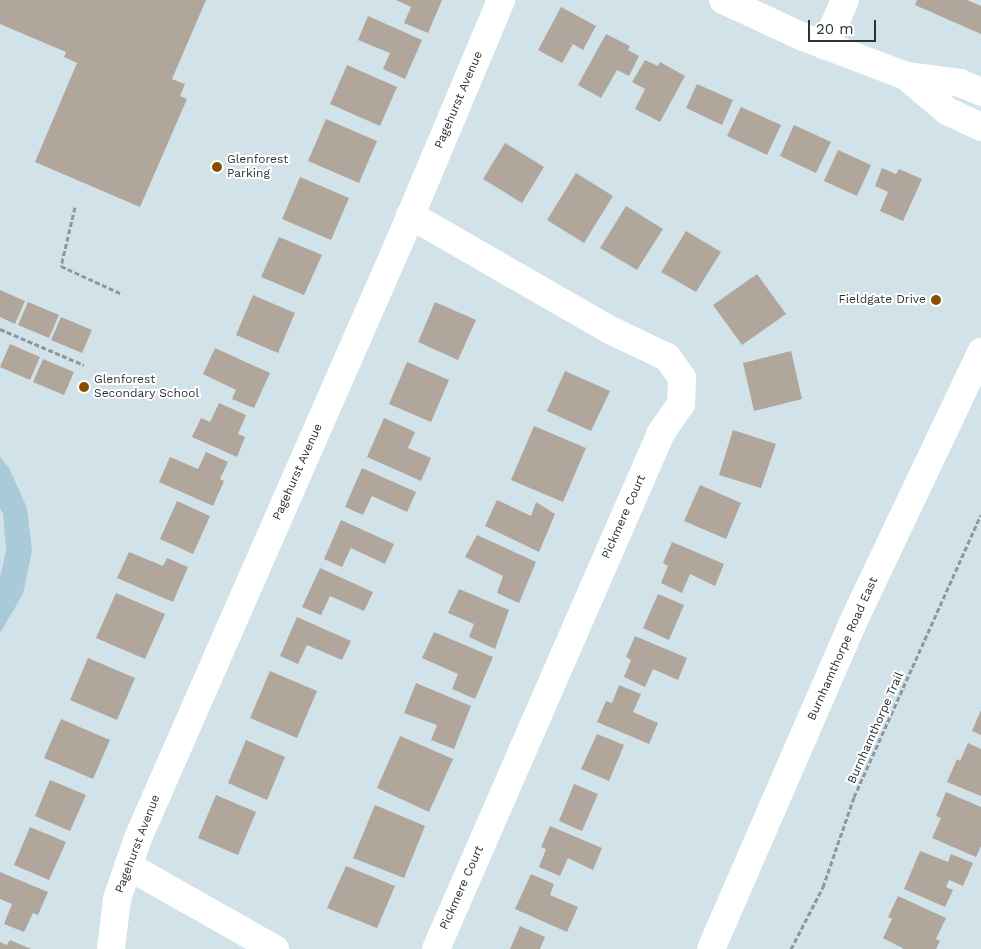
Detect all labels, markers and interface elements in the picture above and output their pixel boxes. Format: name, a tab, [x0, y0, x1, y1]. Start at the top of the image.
scale bar	[811, 10, 878, 42]
text: 20 m	[816, 20, 854, 38]
street label: Pagehurst Avenue	[432, 49, 486, 151]
place label: Glenforest Parking	[227, 153, 288, 181]
marker: Glenforest Parking	[211, 161, 223, 173]
place label: Fieldgate Drive	[839, 293, 926, 307]
marker: Fieldgate Drive	[930, 294, 942, 306]
place label: Glenforest Secondary School	[94, 373, 199, 401]
marker: Glenforest Secondary School	[78, 381, 90, 393]
street label: Pagehurst Avenue	[270, 421, 326, 523]
street label: Pickmere Court	[599, 473, 649, 561]
street label: Burnhamthorpe Road East	[805, 575, 881, 723]
street label: Burnhamthorpe Trail	[845, 670, 907, 786]
street label: Pagehurst Avenue	[113, 793, 163, 895]
street label: Pickmere Court	[437, 844, 487, 932]

